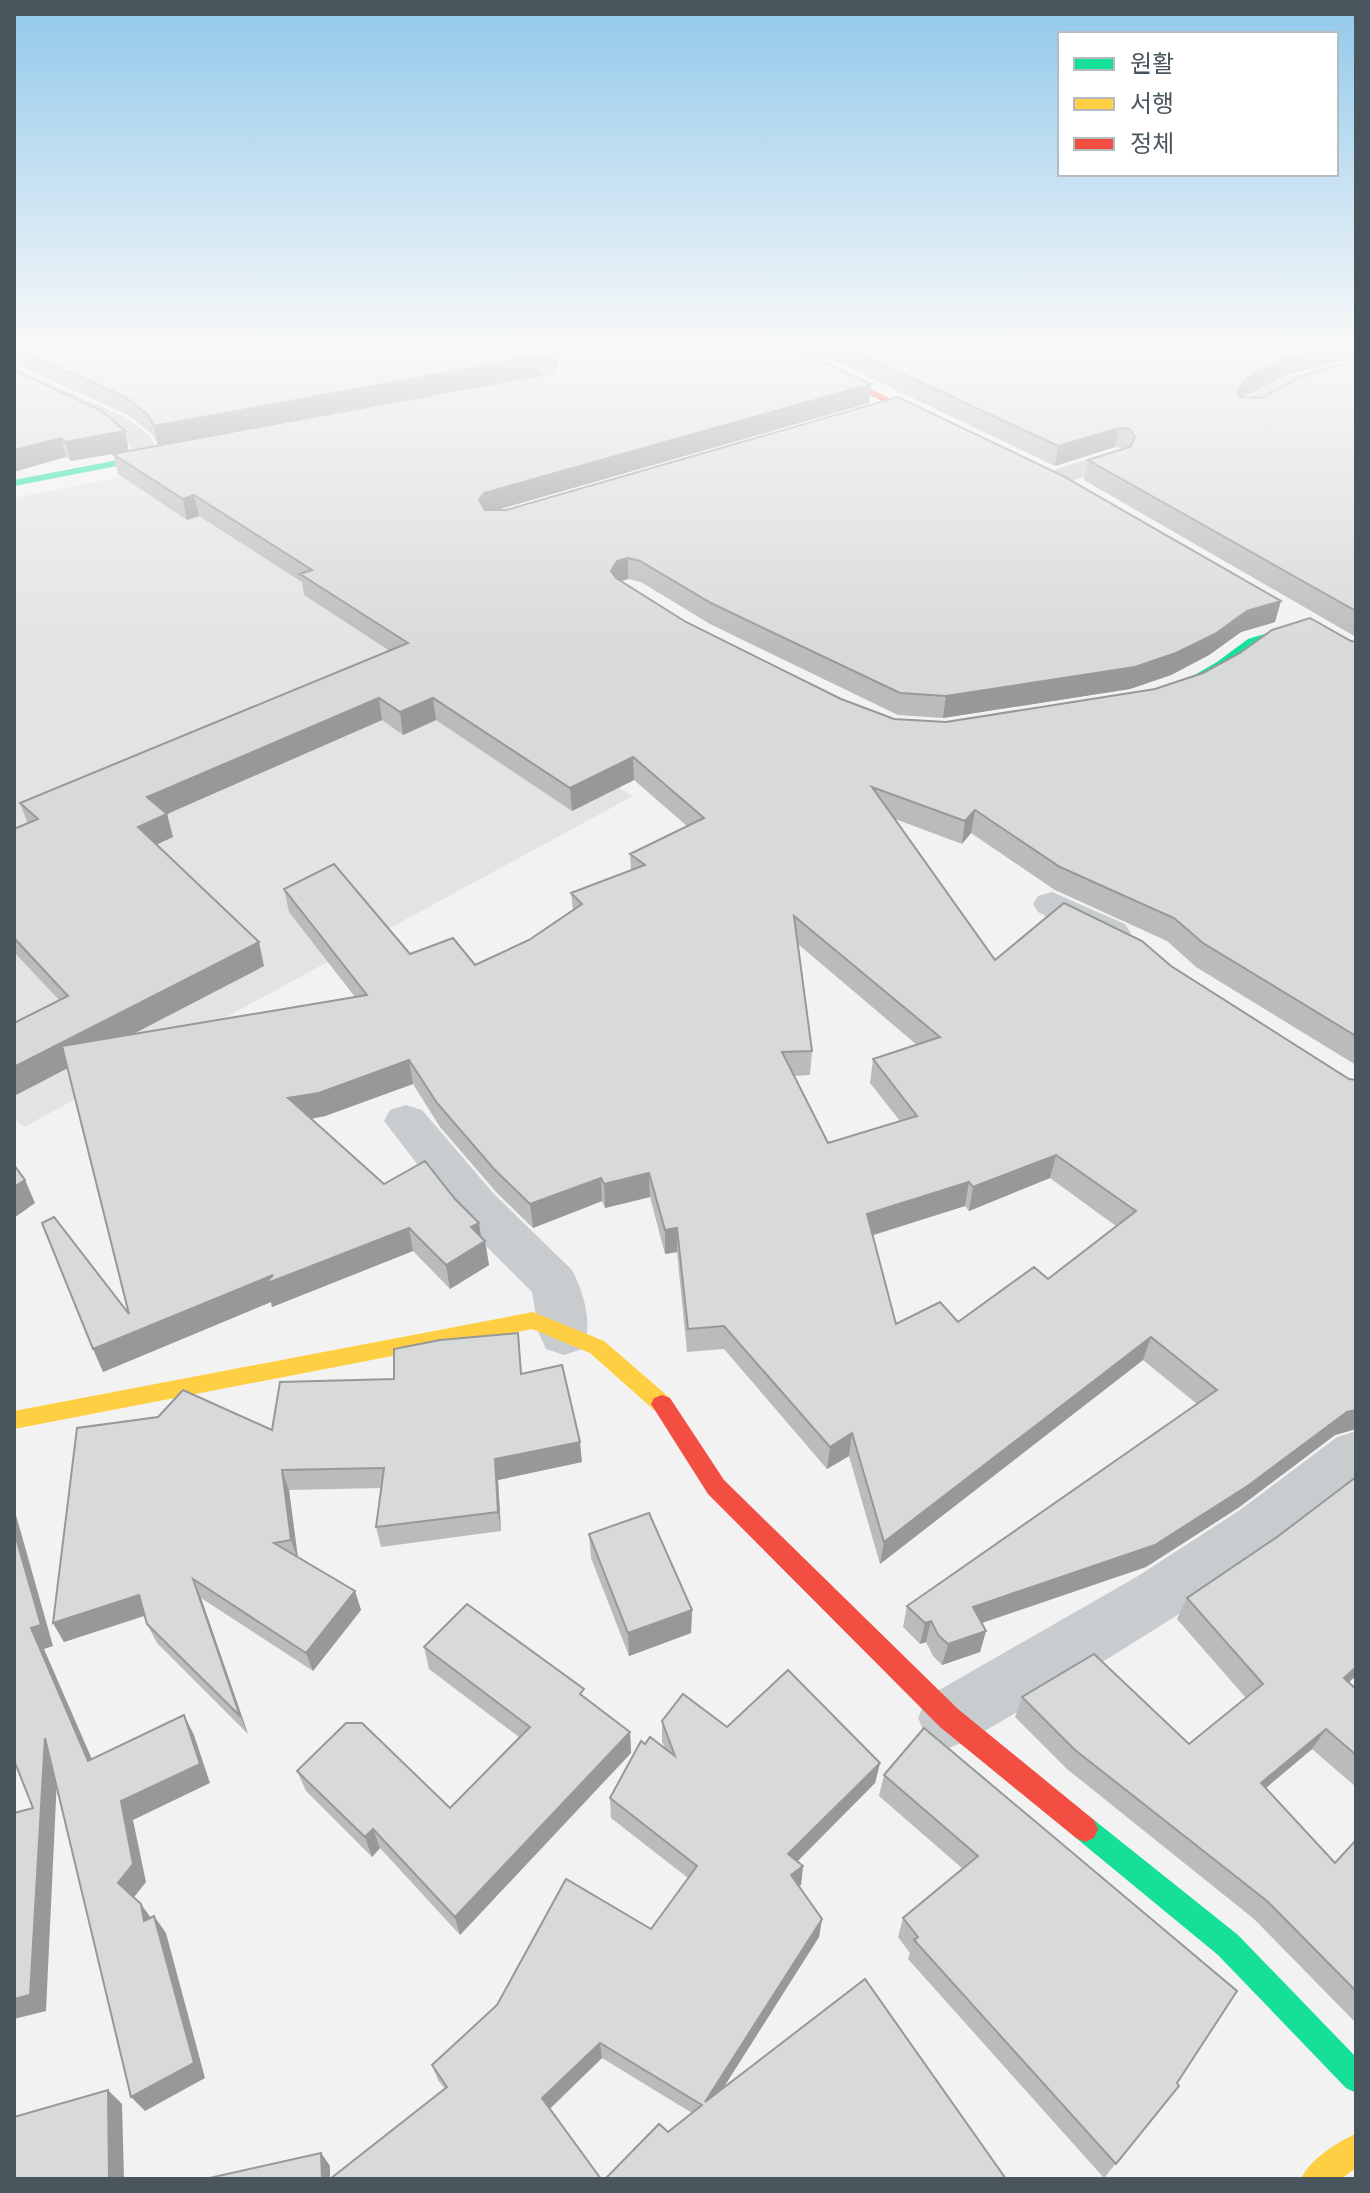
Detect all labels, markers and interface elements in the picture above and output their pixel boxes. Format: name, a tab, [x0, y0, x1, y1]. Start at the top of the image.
legend	[1058, 32, 1338, 176]
text: 원활	[1130, 48, 1174, 77]
text: 서행	[1130, 88, 1174, 117]
text: 정체	[1130, 128, 1174, 157]

